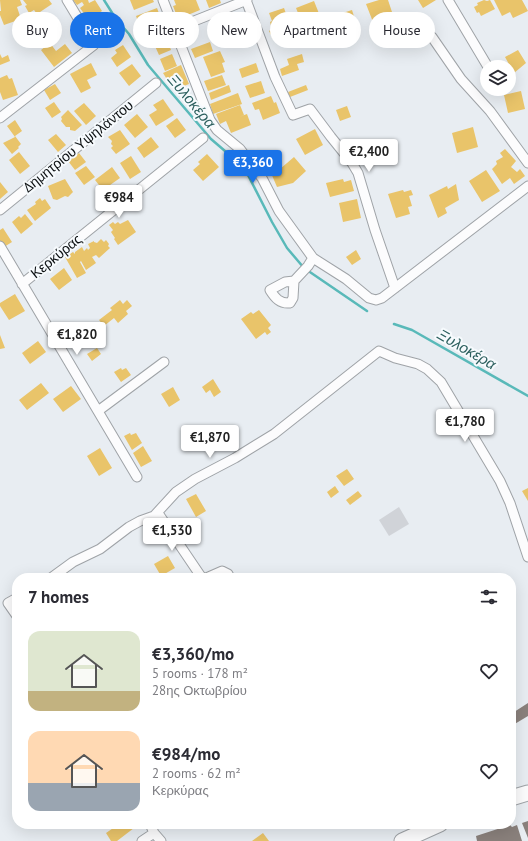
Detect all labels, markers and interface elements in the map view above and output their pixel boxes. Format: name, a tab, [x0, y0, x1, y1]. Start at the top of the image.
chip: Buy	[12, 12, 62, 48]
chip: Rent	[70, 12, 125, 48]
chip: Filters	[133, 12, 199, 48]
chip: New	[207, 12, 262, 48]
chip: Apartment	[270, 12, 361, 48]
chip: House	[369, 12, 435, 48]
map controls	[480, 60, 516, 96]
button: layers	[480, 60, 516, 96]
water label: Ξυλοκέρα	[163, 69, 220, 132]
street label: Δημητρίου Υψηλάντου	[19, 96, 137, 196]
pin: €2,400	[336, 139, 402, 173]
text: €2,400	[349, 143, 389, 160]
pin: €3,360	[220, 150, 286, 184]
text: €3,360	[233, 154, 273, 171]
pin: €984	[95, 185, 143, 219]
text: €984	[104, 189, 134, 206]
street label: Κερκύρας	[27, 230, 86, 282]
pin: €1,820	[44, 322, 110, 356]
water label: Ξυλοκέρα	[433, 324, 500, 374]
text: €1,820	[57, 326, 97, 343]
pin: €1,780	[432, 409, 498, 443]
text: €1,780	[445, 413, 485, 430]
pin: €1,870	[177, 425, 243, 459]
text: €1,870	[190, 429, 230, 446]
pin: €1,530	[139, 518, 205, 552]
text: €1,530	[152, 522, 192, 539]
text: 7 homes	[28, 586, 89, 608]
icon: filters	[478, 586, 500, 608]
text: €3,360/mo	[152, 643, 234, 665]
icon: home	[60, 647, 108, 695]
icon: heart	[478, 660, 500, 682]
text: 5 rooms · 178 m²	[152, 665, 248, 682]
text: 28ης Οκτωβρίου	[152, 682, 247, 699]
text: €984/mo	[152, 743, 220, 765]
icon: home	[60, 747, 108, 795]
icon: heart	[478, 760, 500, 782]
text: 2 rooms · 62 m²	[152, 765, 241, 782]
text: Κερκύρας	[152, 782, 209, 799]

